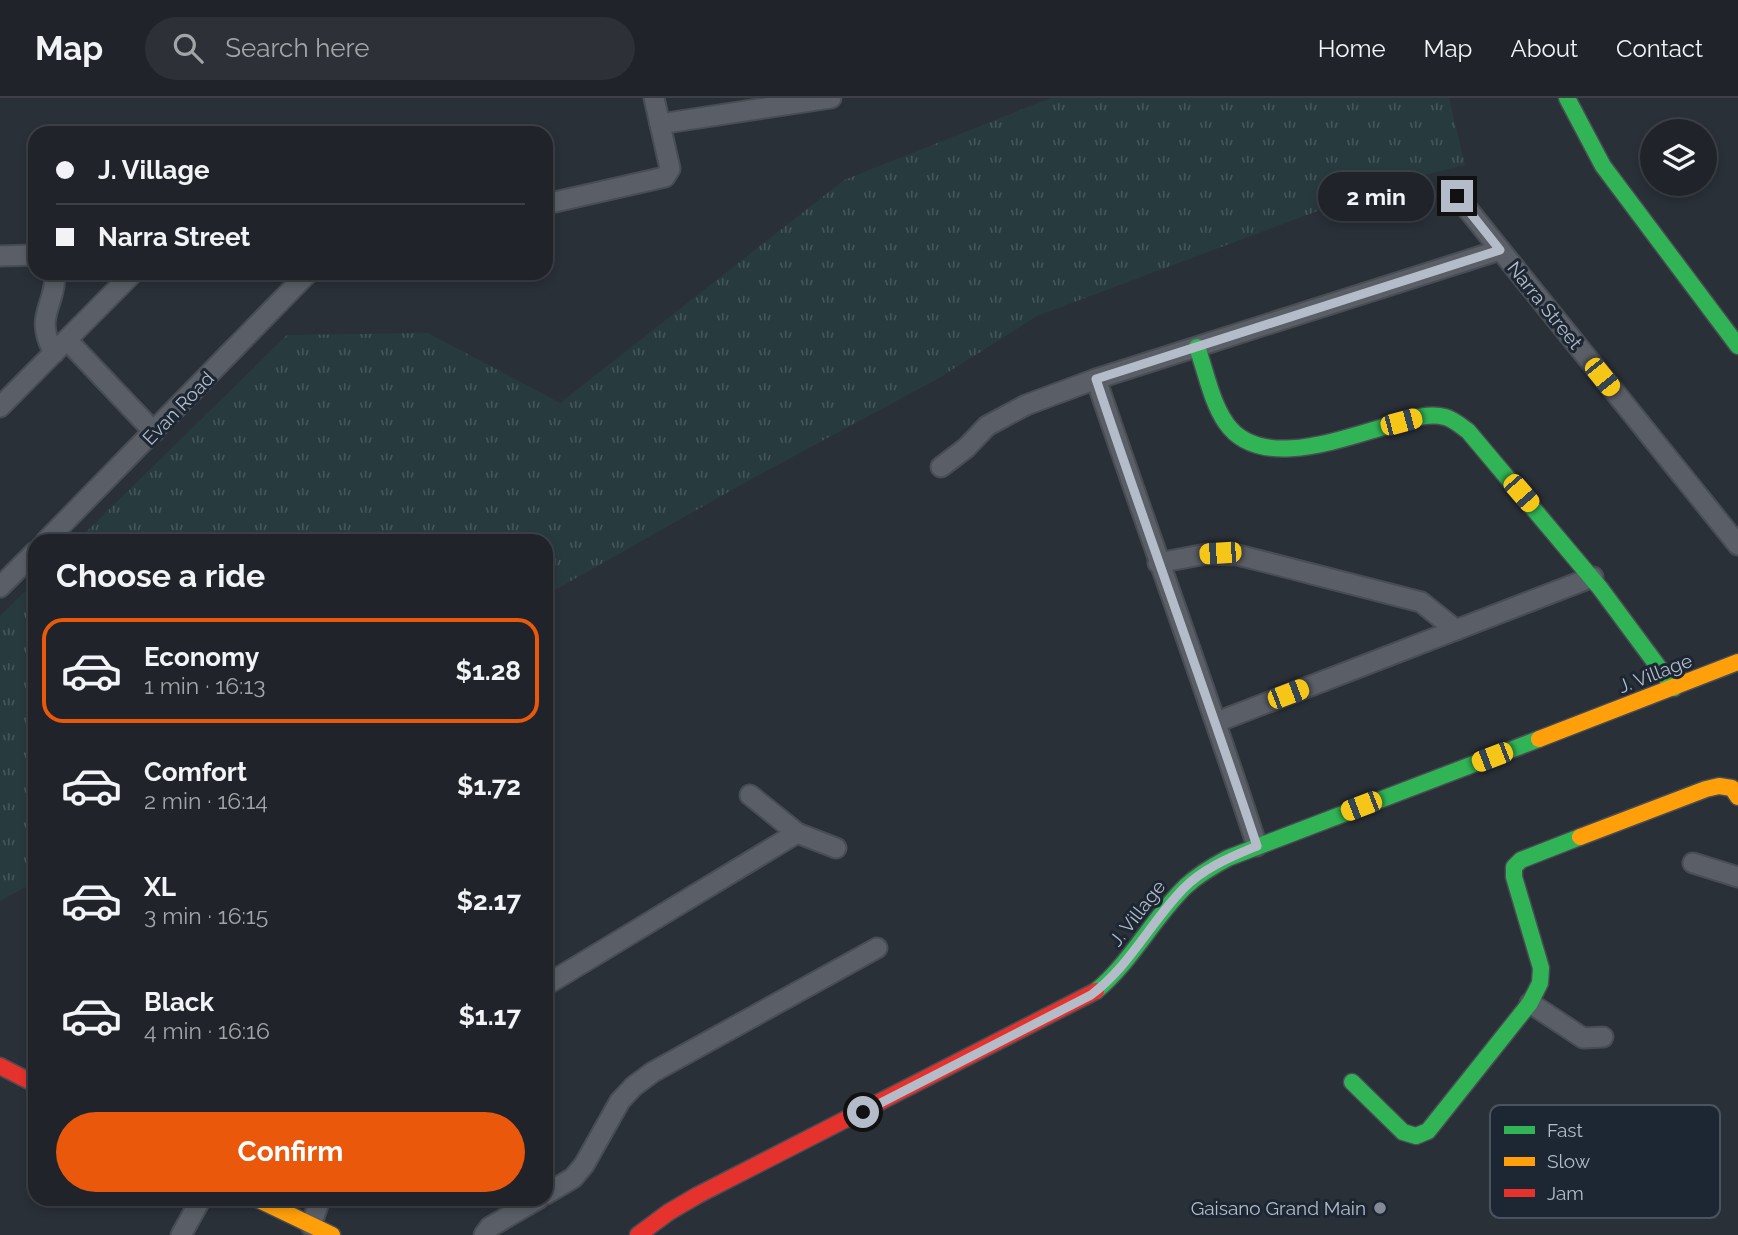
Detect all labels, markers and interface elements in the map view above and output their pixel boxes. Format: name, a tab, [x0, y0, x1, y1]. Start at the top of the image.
search box	[145, 17, 635, 80]
text: Map	[35, 29, 103, 68]
icon: search	[169, 29, 207, 67]
text: Search here	[225, 33, 370, 63]
text: Home	[1318, 34, 1386, 63]
text: Map	[1424, 34, 1472, 63]
text: About	[1510, 34, 1578, 63]
text: Contact	[1616, 34, 1703, 63]
map controls	[1640, 119, 1717, 196]
button: layers	[1640, 119, 1717, 196]
text: J. Village	[98, 155, 210, 185]
callout: 2 min	[1317, 172, 1432, 220]
route end	[1441, 180, 1473, 212]
text: 2 min	[1346, 183, 1406, 210]
text: Narra Street	[98, 222, 250, 252]
street label: Narra Street	[1503, 257, 1587, 354]
car	[1581, 354, 1624, 400]
street label: Evan Road	[138, 367, 218, 449]
car	[1378, 406, 1425, 438]
car	[1500, 470, 1543, 516]
car	[1199, 541, 1242, 565]
text: Choose a ride	[56, 557, 265, 594]
icon: car	[60, 639, 123, 702]
text: Economy	[144, 642, 259, 672]
street label: J. Village	[1615, 649, 1695, 697]
text: $1.28	[455, 656, 521, 686]
text: 1 min · 16:13	[144, 672, 266, 699]
car	[1265, 677, 1312, 711]
car	[1469, 740, 1516, 774]
icon: car	[60, 754, 123, 817]
text: Comfort	[144, 757, 247, 787]
text: $1.72	[457, 771, 521, 801]
text: 2 min · 16:14	[144, 787, 268, 814]
car	[1338, 789, 1385, 823]
icon: car	[60, 869, 123, 932]
text: XL	[144, 872, 176, 902]
street label: J. Village	[1105, 876, 1169, 950]
text: $2.17	[457, 886, 521, 916]
text: 3 min · 16:15	[144, 902, 268, 929]
icon: car	[60, 984, 123, 1047]
text: Black	[144, 987, 214, 1017]
text: $1.17	[458, 1001, 521, 1031]
text: 4 min · 16:16	[144, 1017, 270, 1044]
route start	[847, 1096, 879, 1128]
legend	[1490, 1105, 1720, 1218]
button: Confirm	[56, 1112, 525, 1192]
text: Fast	[1547, 1119, 1583, 1141]
text: Slow	[1547, 1150, 1591, 1172]
text: Jam	[1547, 1182, 1584, 1204]
place label: Gaisano Grand Main	[1191, 1197, 1366, 1219]
marker: Gaisano Grand Main	[1372, 1200, 1388, 1216]

